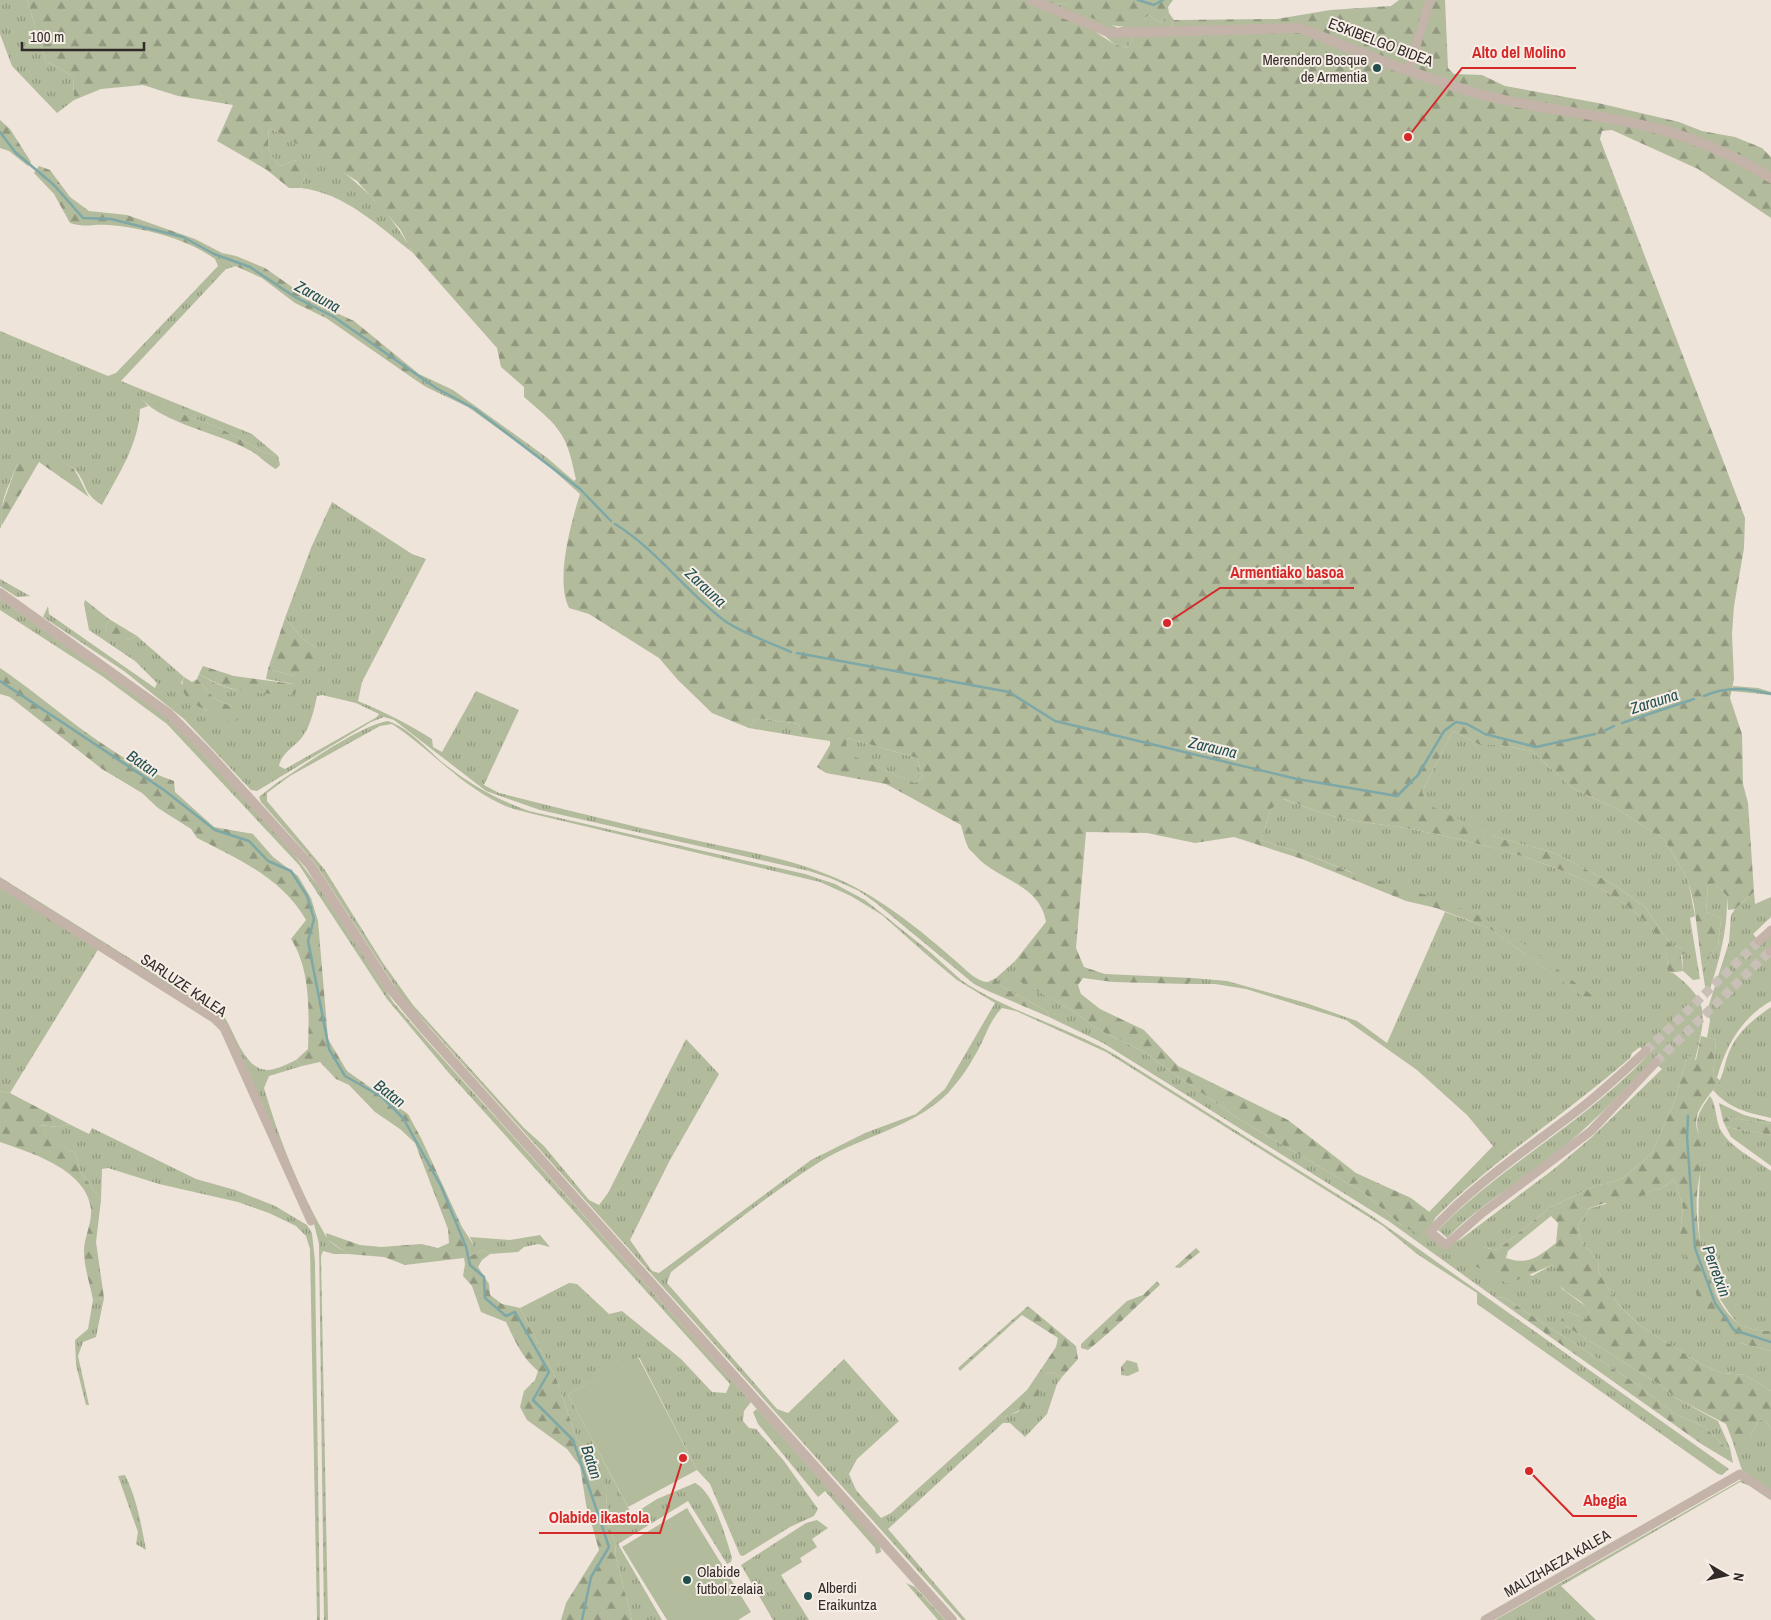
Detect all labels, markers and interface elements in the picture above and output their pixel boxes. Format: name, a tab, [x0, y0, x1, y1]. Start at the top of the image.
street label: ESKIBELGO BIDEA	[1326, 12, 1437, 72]
scale bar	[22, 20, 145, 52]
text: 100 m	[30, 26, 64, 47]
callout: Alto del Molino	[1462, 37, 1576, 68]
text: Alto del Molino	[1472, 41, 1566, 63]
place label: Merendero Bosque de Armentia	[1262, 49, 1367, 87]
marker: Merendero Bosque de Armentia	[1371, 62, 1383, 74]
water label: Zarauna	[290, 274, 345, 317]
callout: Armentiako basoa	[1220, 557, 1354, 588]
text: Armentiako basoa	[1230, 561, 1345, 583]
water label: Zarauna	[680, 562, 731, 612]
water label: Zarauna	[1626, 683, 1681, 719]
water label: Zarauna	[1186, 731, 1239, 763]
water label: Batan	[123, 744, 163, 782]
street label: SARLUZE KALEA	[137, 948, 232, 1022]
water label: Batan	[370, 1074, 410, 1112]
water label: Perretxin	[1698, 1242, 1736, 1300]
water label: Batan	[576, 1442, 608, 1482]
callout: Abegia	[1573, 1485, 1637, 1516]
text: Abegia	[1583, 1489, 1628, 1511]
callout: Olabide ikastola	[539, 1502, 660, 1533]
text: Olabide ikastola	[549, 1506, 650, 1528]
street label: MALIZHAEZA KALEA	[1500, 1524, 1615, 1602]
north arrow	[1701, 1550, 1751, 1600]
place label: Olabide futbol zelaia	[697, 1561, 763, 1599]
text: N	[1729, 1572, 1748, 1583]
marker: Olabide futbol zelaia	[681, 1574, 693, 1586]
place label: Alberdi Eraikuntza	[817, 1577, 877, 1615]
marker: Alberdi Eraikuntza	[802, 1590, 814, 1602]

